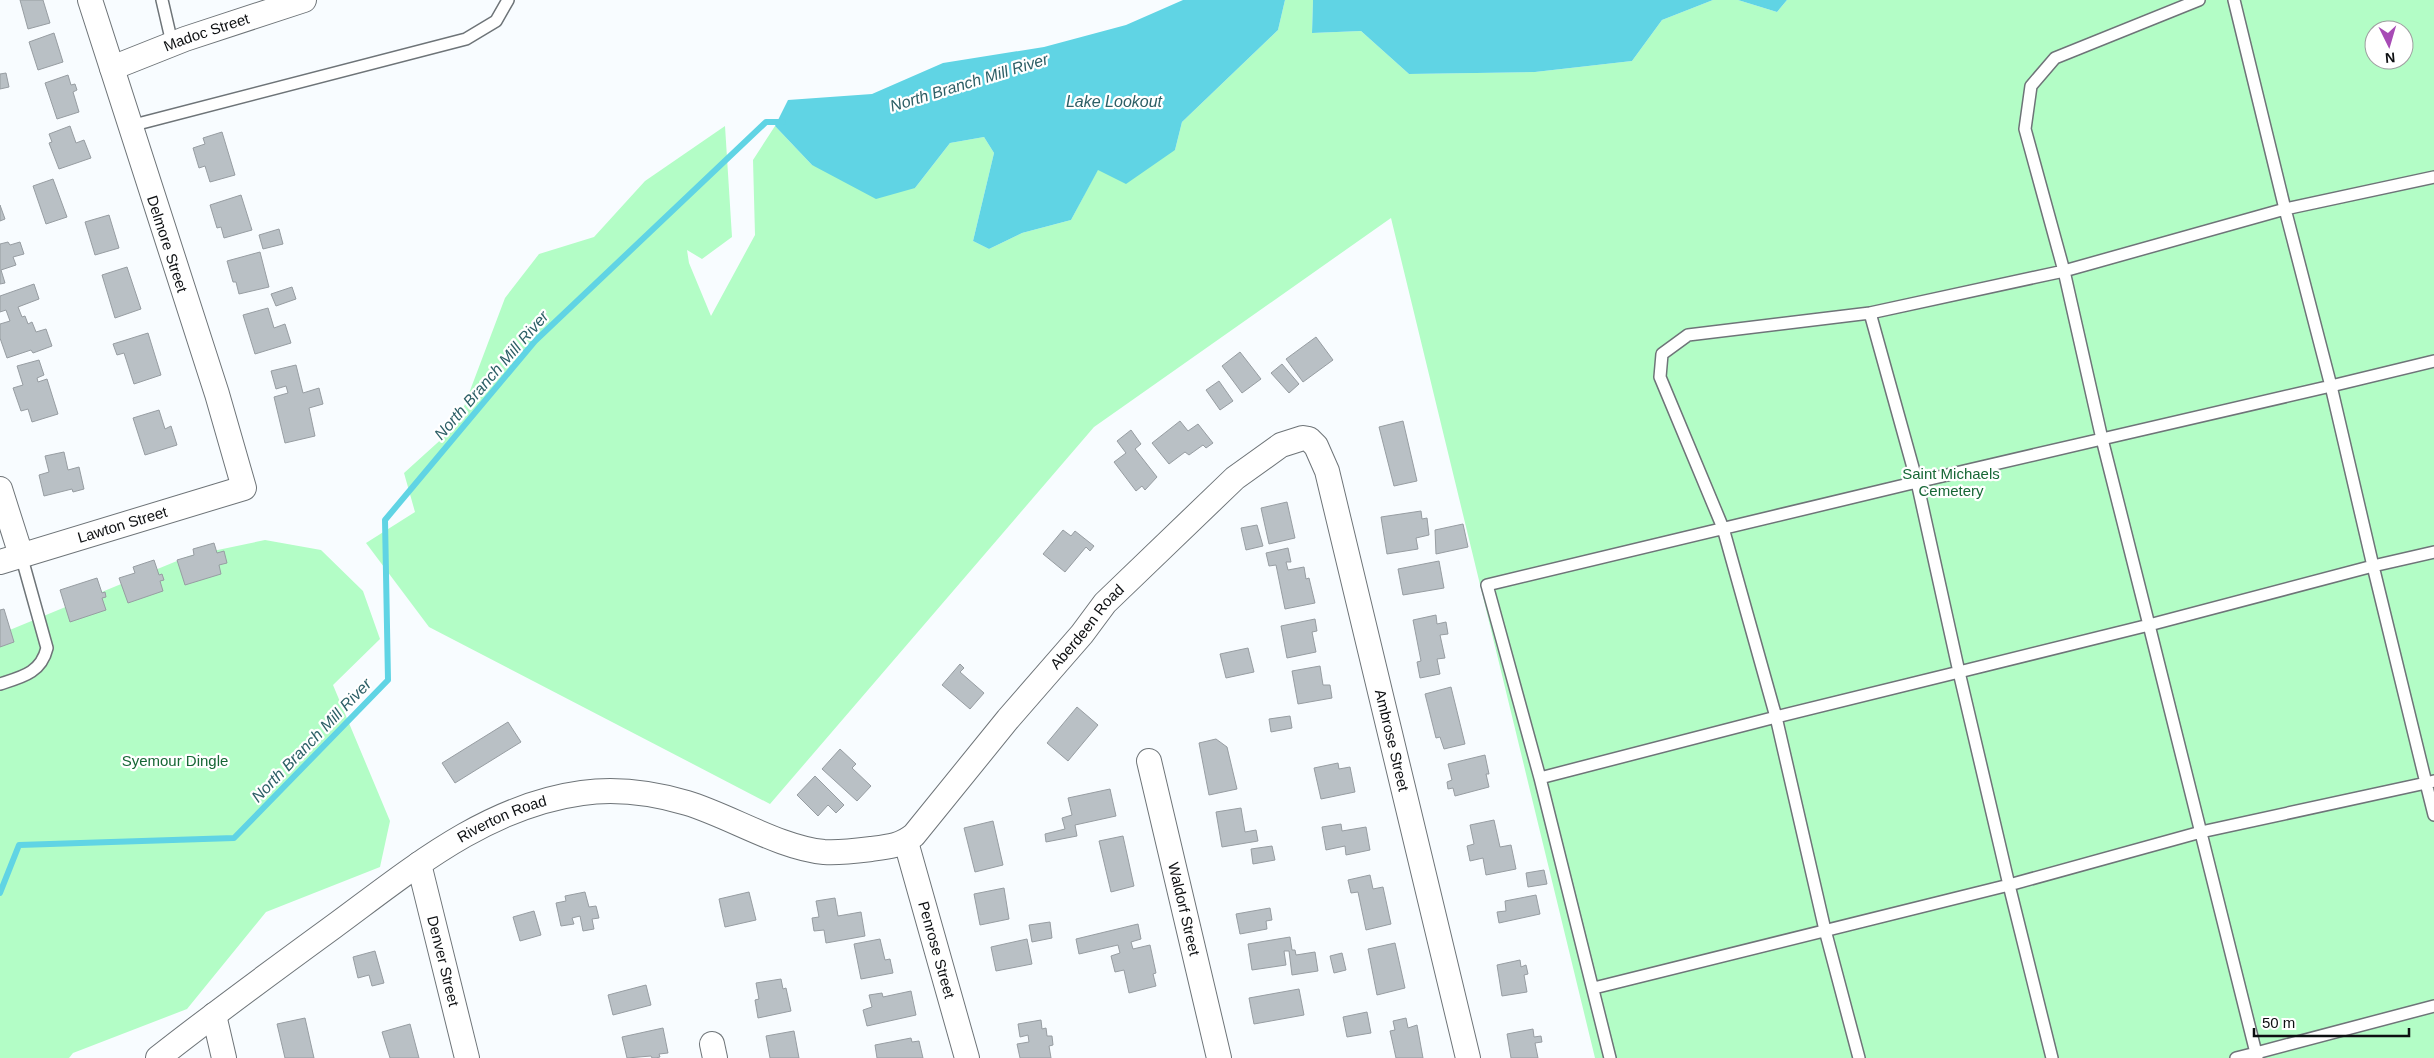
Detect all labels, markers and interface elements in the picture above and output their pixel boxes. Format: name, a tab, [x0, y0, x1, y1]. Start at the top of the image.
street label: Madoc Street	[161, 9, 252, 55]
north arrow	[2364, 20, 2414, 70]
water label: North Branch Mill River	[888, 50, 1051, 115]
text: N	[2384, 50, 2396, 66]
water label: Lake Lookout	[1066, 93, 1163, 110]
street label: Delmore Street	[144, 193, 191, 295]
water label: North Branch Mill River	[431, 307, 552, 443]
park label: Saint Michaels Cemetery	[1902, 465, 2000, 499]
street label: Lawton Street	[76, 503, 170, 546]
street label: Aberdeen Road	[1047, 581, 1127, 672]
water label: North Branch Mill River	[248, 675, 375, 805]
street label: Ambrose Street	[1372, 688, 1413, 794]
park label: Syemour Dingle	[122, 752, 228, 769]
street label: Riverton Road	[454, 792, 548, 846]
street label: Waldorf Street	[1165, 860, 1204, 958]
street label: Penrose Street	[915, 899, 959, 1001]
street label: Denver Street	[424, 914, 463, 1009]
scale bar	[2254, 1006, 2409, 1038]
text: 50 m	[2262, 1014, 2295, 1031]

